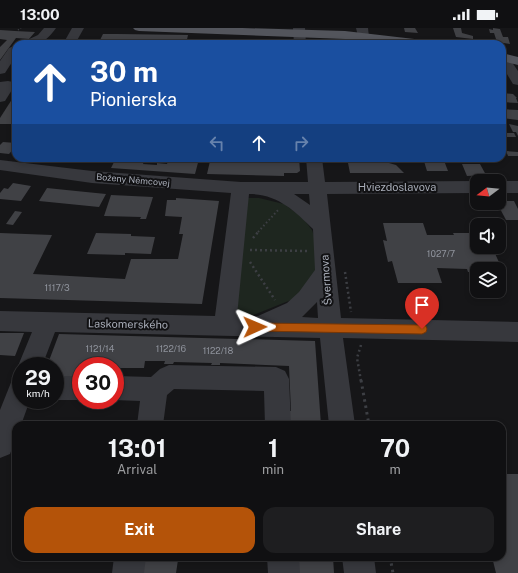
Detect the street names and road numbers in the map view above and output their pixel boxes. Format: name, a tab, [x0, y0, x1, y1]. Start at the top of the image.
street label: Boženy Němcovej	[96, 171, 170, 188]
street label: Hviezdoslavova	[358, 181, 436, 193]
street label: Švermova	[317, 254, 334, 306]
street label: Laskomerského	[88, 317, 168, 331]

